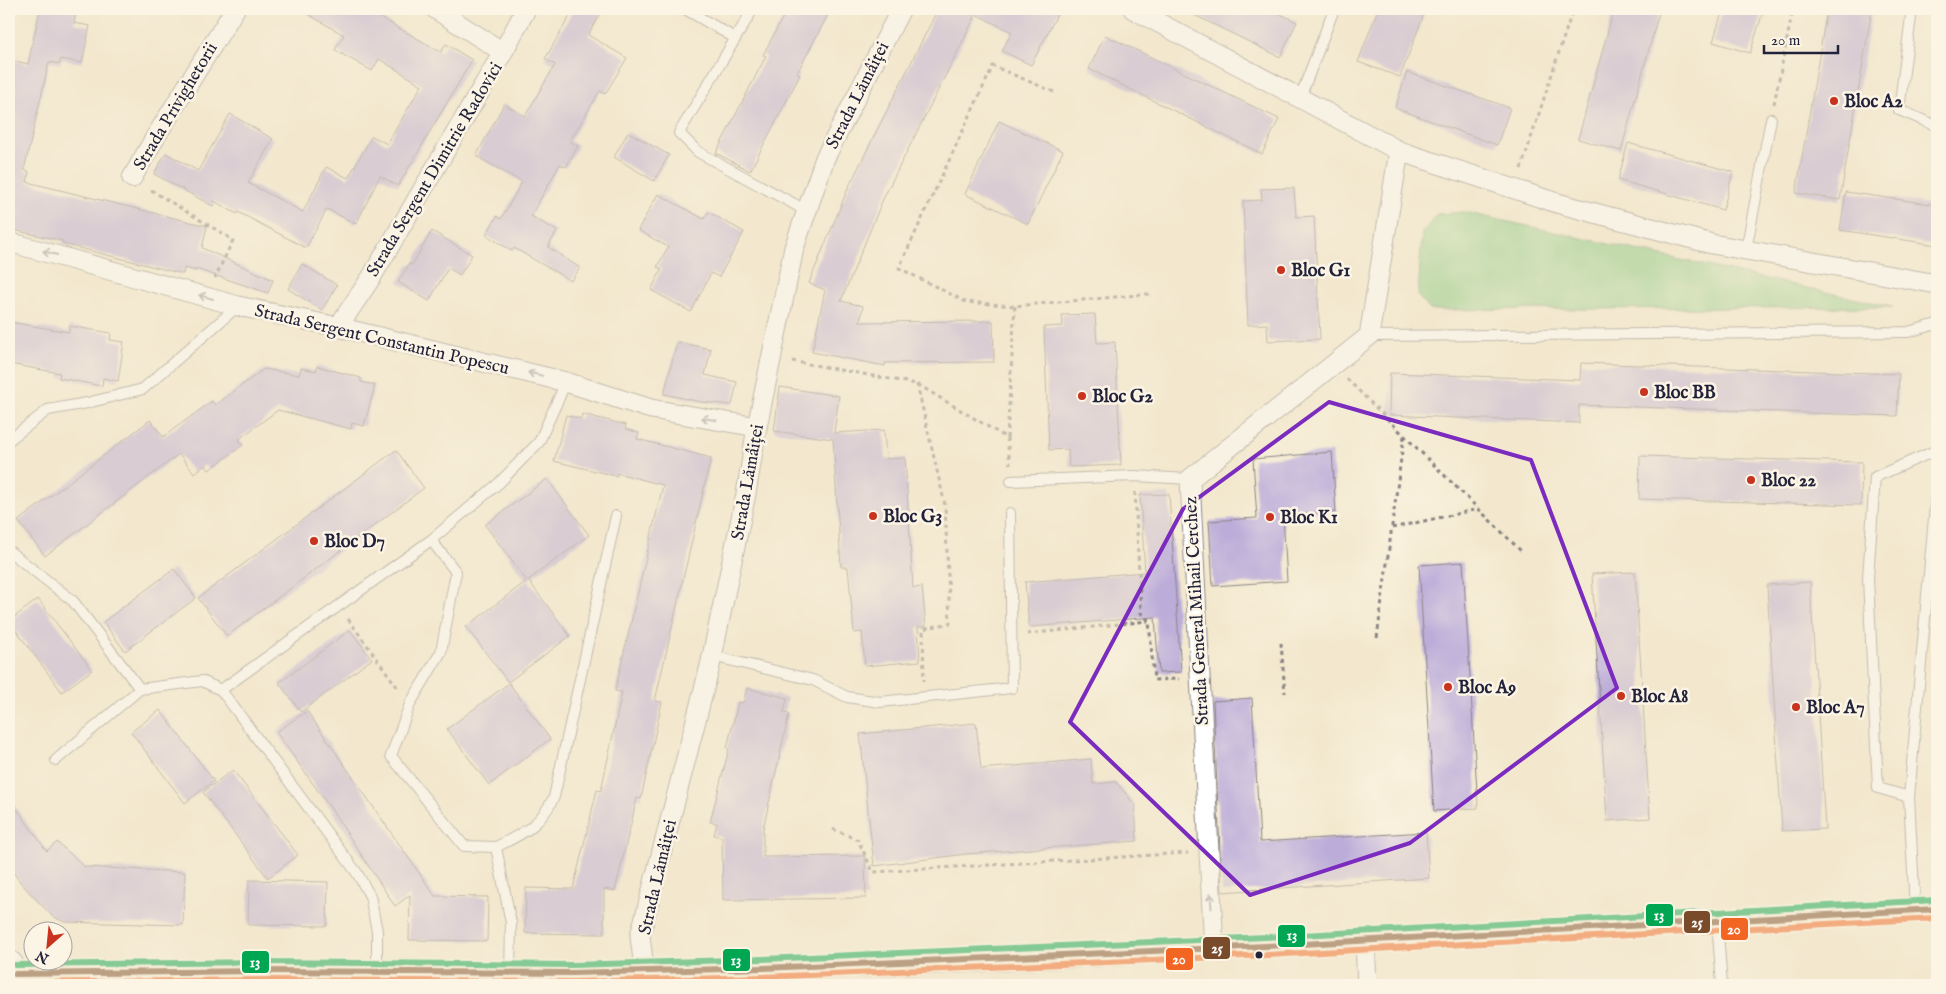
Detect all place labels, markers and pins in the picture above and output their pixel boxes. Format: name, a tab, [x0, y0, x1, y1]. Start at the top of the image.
place label: Bloc A2	[1844, 91, 1903, 114]
marker: Bloc A2	[1828, 95, 1840, 107]
place label: Bloc G1	[1291, 260, 1350, 283]
marker: Bloc G1	[1275, 264, 1287, 276]
place label: Bloc BB	[1654, 382, 1716, 405]
place label: Bloc G2	[1092, 386, 1153, 409]
marker: Bloc BB	[1638, 386, 1650, 398]
marker: Bloc G2	[1076, 390, 1088, 402]
place label: Bloc 22	[1761, 470, 1817, 493]
marker: Bloc 22	[1745, 474, 1757, 486]
place label: Bloc G3	[883, 506, 942, 529]
place label: Bloc K1	[1280, 507, 1338, 530]
marker: Bloc G3	[867, 510, 879, 522]
marker: Bloc K1	[1264, 511, 1276, 523]
place label: Bloc D7	[324, 531, 385, 554]
marker: Bloc D7	[308, 535, 320, 547]
place label: Bloc A9	[1458, 677, 1516, 700]
marker: Bloc A9	[1442, 681, 1454, 693]
place label: Bloc A8	[1631, 686, 1688, 709]
marker: Bloc A8	[1615, 690, 1627, 702]
place label: Bloc A7	[1806, 697, 1865, 720]
marker: Bloc A7	[1790, 701, 1802, 713]
unlabelled marker	[1254, 950, 1264, 960]

